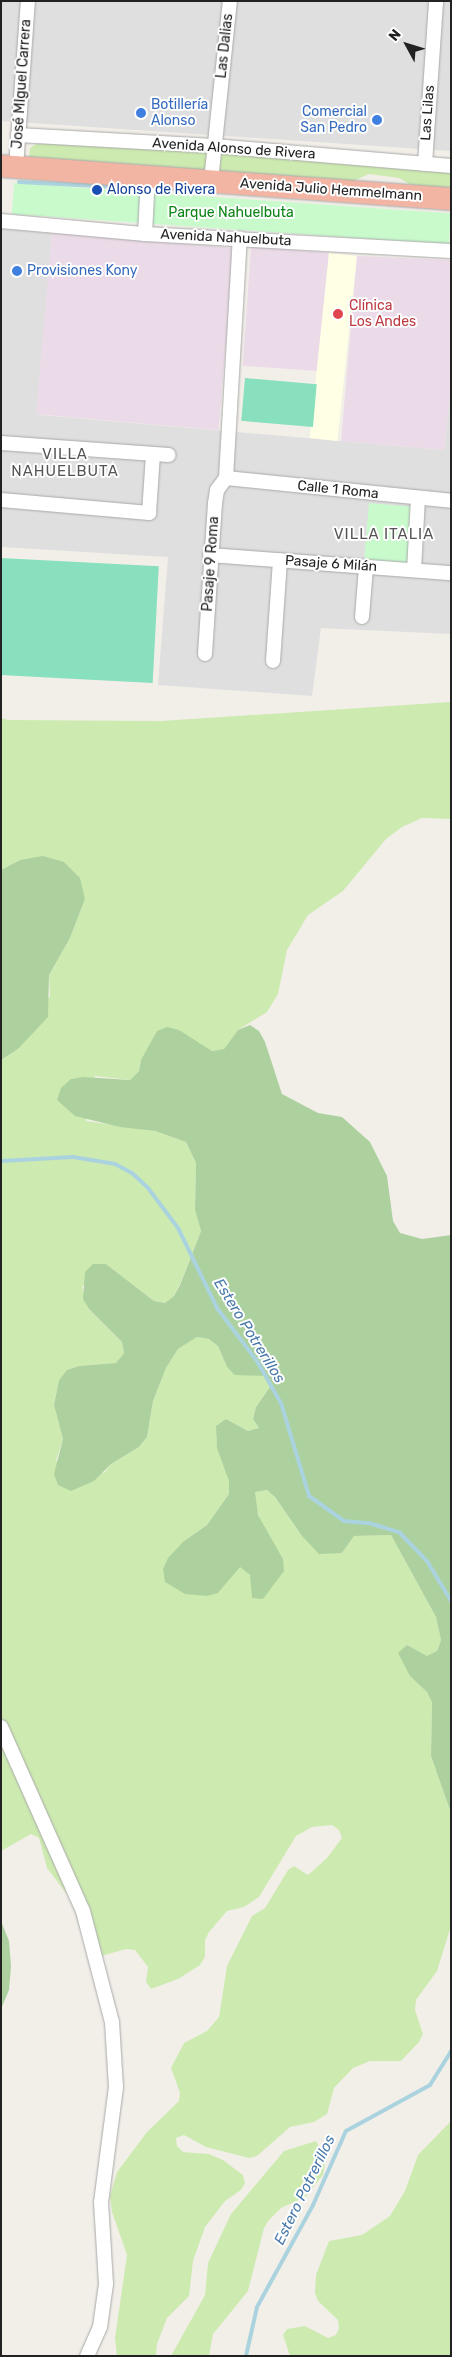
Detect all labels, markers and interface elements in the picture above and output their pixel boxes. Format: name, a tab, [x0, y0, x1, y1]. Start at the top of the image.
street label: Las Dalias	[213, 13, 237, 79]
street label: José MIguel Carrera	[9, 19, 35, 149]
north arrow	[382, 20, 432, 70]
text: N	[385, 26, 405, 45]
street label: Las Lilas	[418, 85, 438, 141]
place label: Botillería Alonso	[151, 97, 208, 130]
place label: Comercial San Pedro	[300, 104, 367, 136]
marker: Botillería Alonso	[135, 107, 147, 119]
marker: Comercial San Pedro	[371, 114, 383, 126]
street label: Avenida Alonso de Rivera	[152, 135, 316, 163]
street label: Avenida Julio Hemmelmann	[240, 175, 422, 205]
place label: Alonso de Rivera	[107, 182, 215, 198]
marker: Alonso de Rivera	[91, 184, 103, 196]
park label: Parque Nahuelbuta	[168, 205, 294, 221]
street label: Avenida Nahuelbuta	[160, 226, 292, 250]
place label: Provisiones Kony	[27, 263, 138, 279]
marker: Provisiones Kony	[11, 265, 23, 277]
place label: Clínica Los Andes	[349, 298, 417, 331]
marker: Clínica Los Andes	[331, 307, 345, 321]
district label: VILLA NAHUELBUTA	[10, 445, 120, 480]
street label: Calle 1 Roma	[296, 477, 380, 503]
street label: Pasaje 9 Roma	[199, 516, 223, 612]
district label: VILLA ITALIA	[332, 526, 436, 544]
street label: Pasaje 6 Milán	[284, 552, 378, 576]
water label: Estero Potrerillos	[210, 1276, 288, 1386]
water label: Estero Potrerillos	[271, 2132, 339, 2248]

